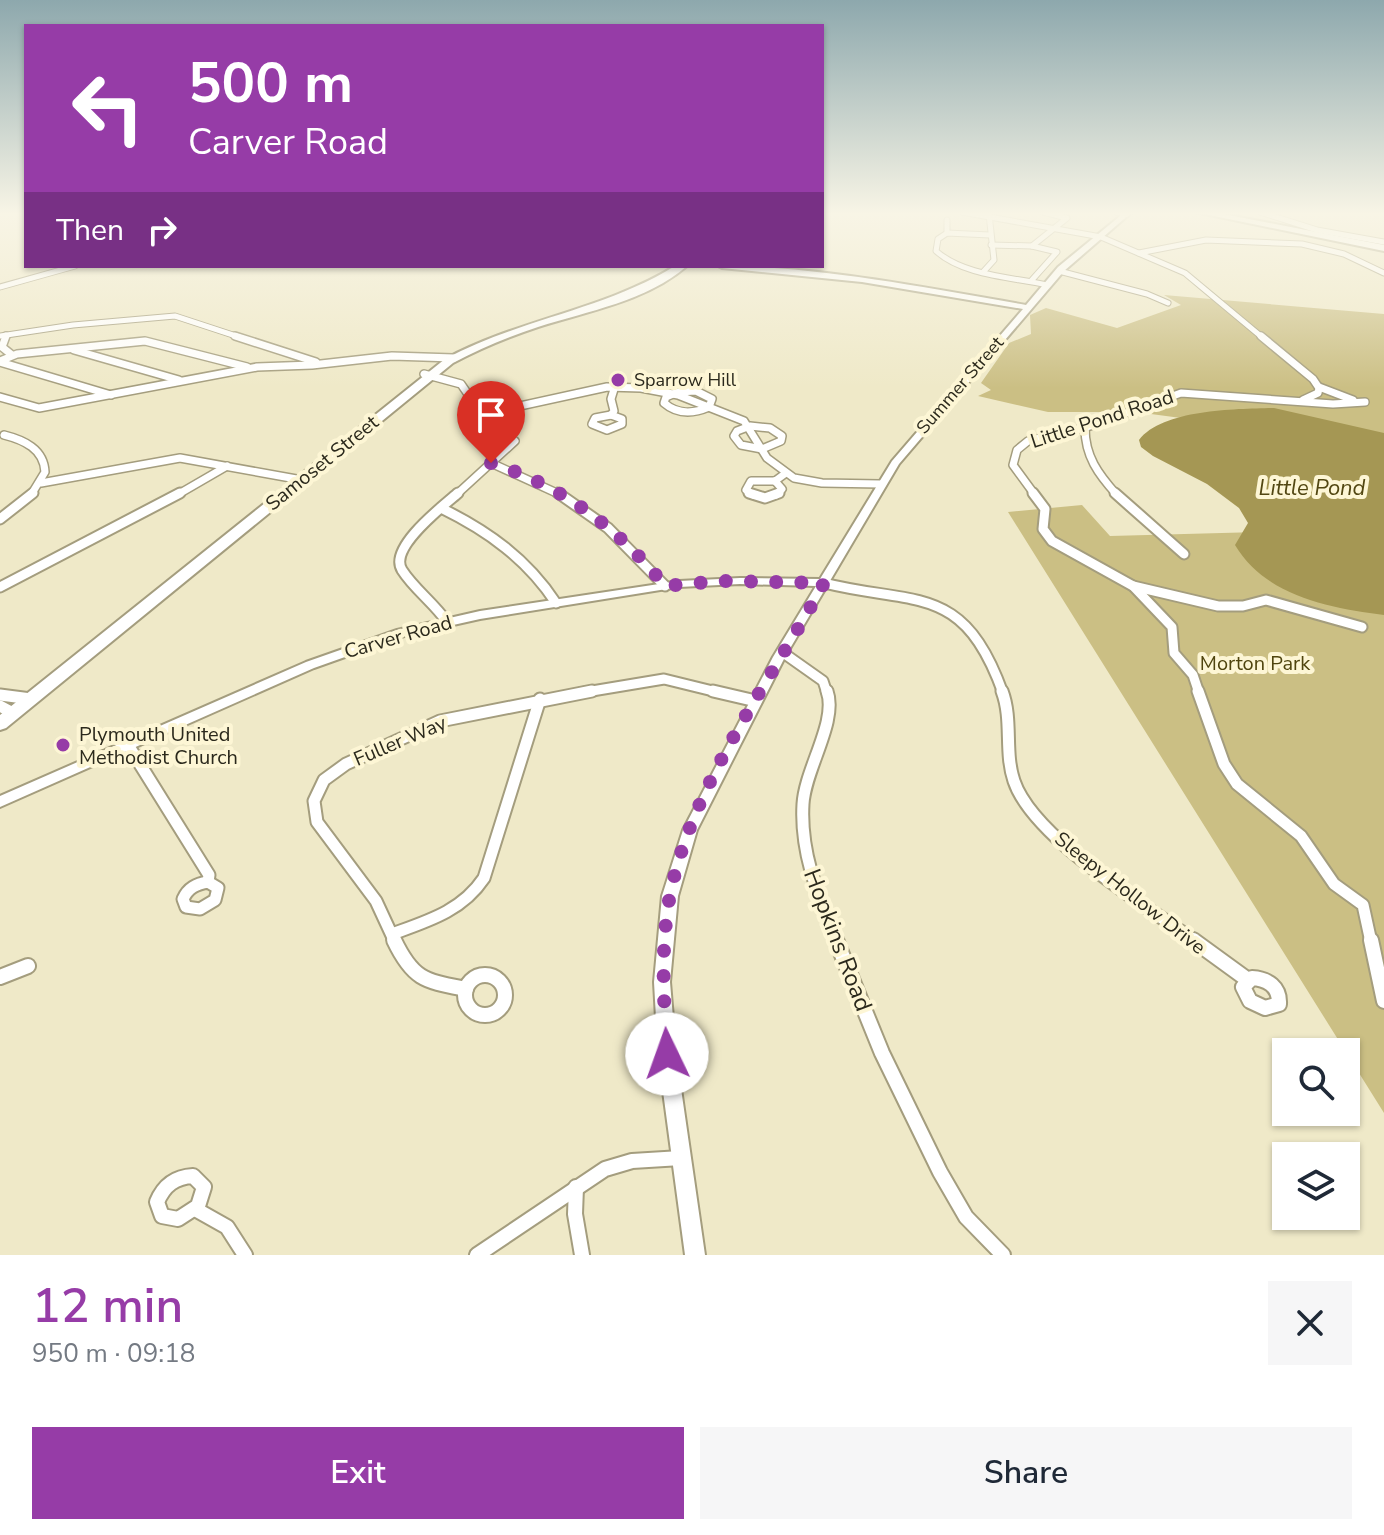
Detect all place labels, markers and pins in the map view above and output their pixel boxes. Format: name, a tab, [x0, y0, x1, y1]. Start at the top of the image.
place label: Sparrow Hill	[634, 368, 737, 392]
marker: Sparrow Hill	[609, 371, 627, 389]
pin	[457, 381, 525, 463]
place label: Plymouth United Methodist Church	[79, 721, 238, 771]
marker: Plymouth United Methodist Church	[54, 736, 72, 754]

